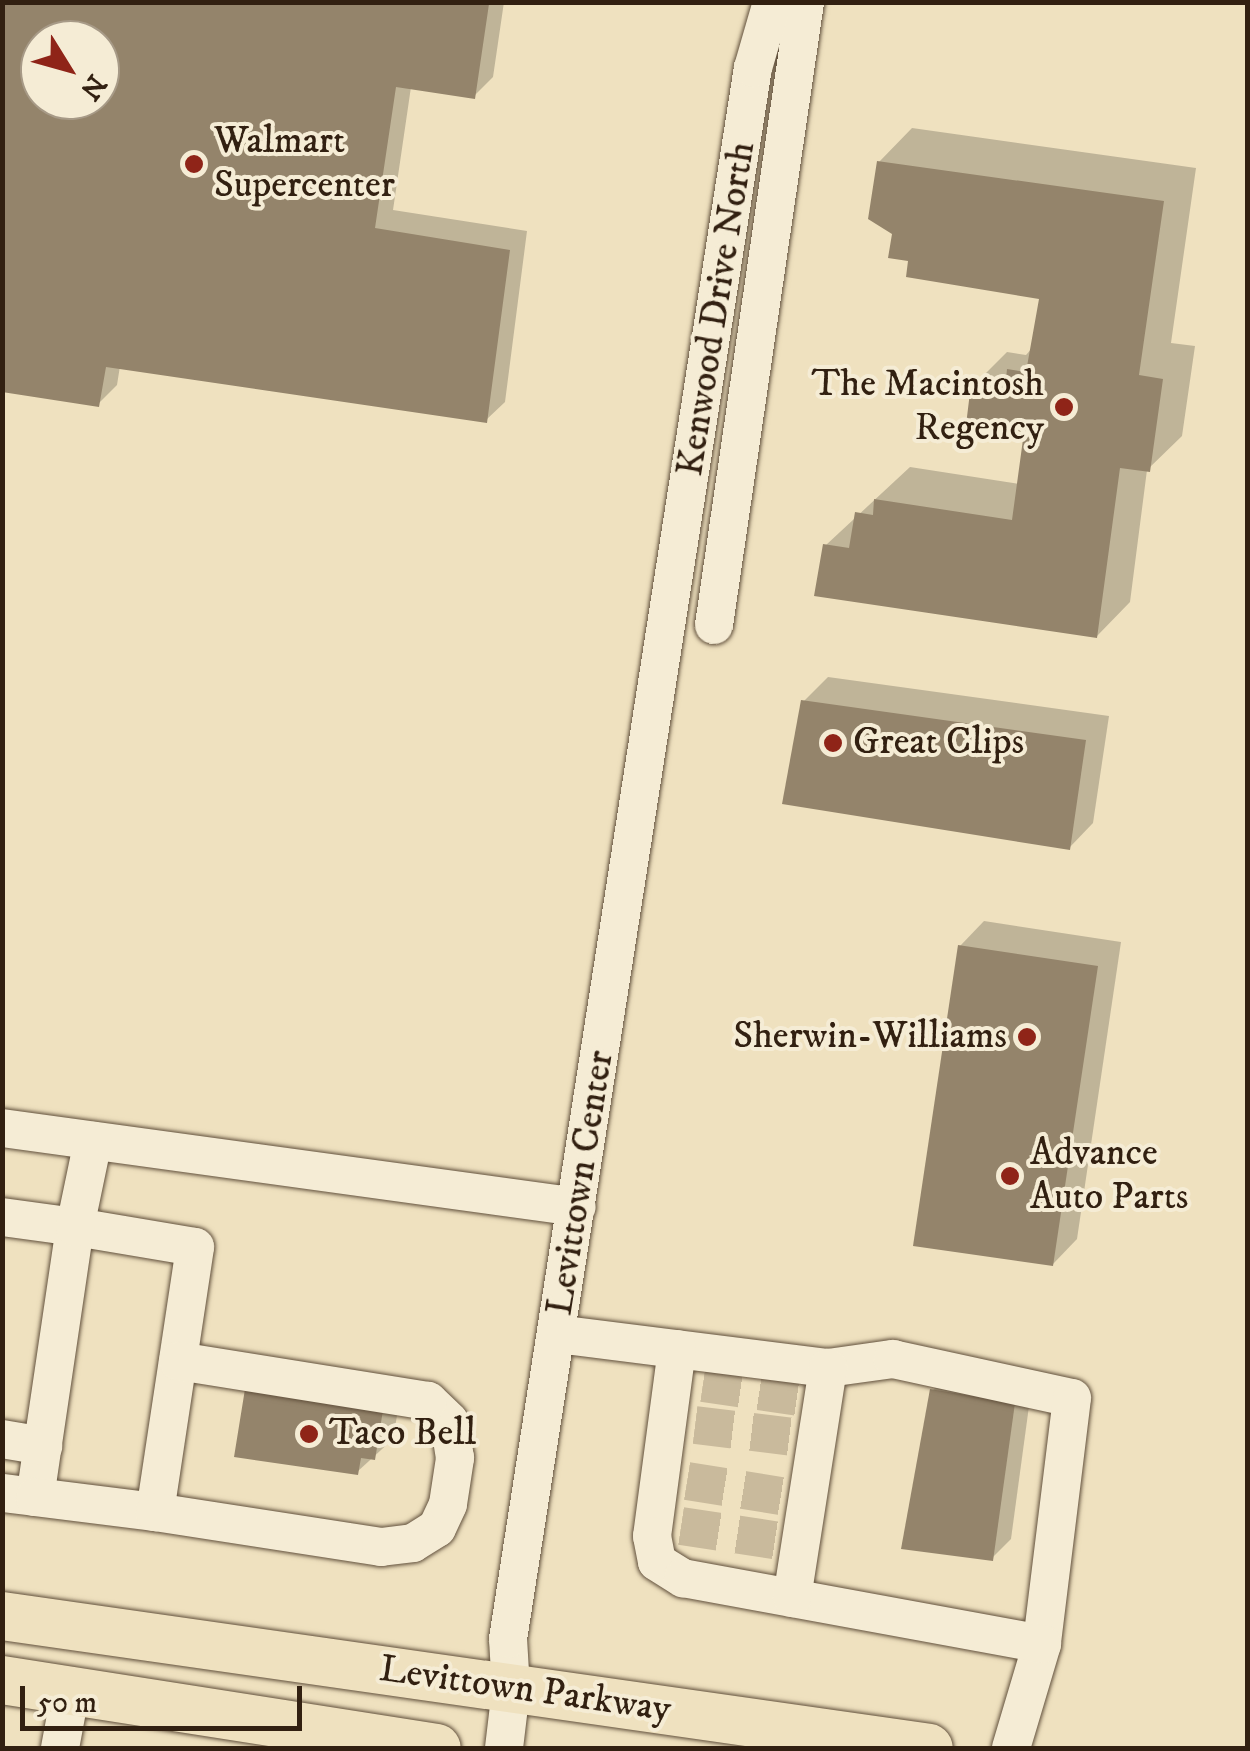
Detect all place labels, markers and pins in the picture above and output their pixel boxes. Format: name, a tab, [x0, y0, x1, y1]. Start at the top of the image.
place label: Walmart Supercenter	[214, 119, 395, 208]
marker: Walmart Supercenter	[183, 153, 205, 175]
place label: The Macintosh Regency	[812, 362, 1044, 452]
marker: The Macintosh Regency	[1053, 396, 1075, 418]
place label: Great Clips	[853, 720, 1024, 766]
marker: Great Clips	[822, 732, 844, 754]
place label: Sherwin-Williams	[733, 1014, 1007, 1060]
marker: Sherwin-Williams	[1016, 1026, 1038, 1048]
place label: Advance Auto Parts	[1030, 1131, 1189, 1220]
marker: Advance Auto Parts	[999, 1165, 1021, 1187]
place label: Taco Bell	[329, 1411, 476, 1457]
marker: Taco Bell	[298, 1423, 320, 1445]

